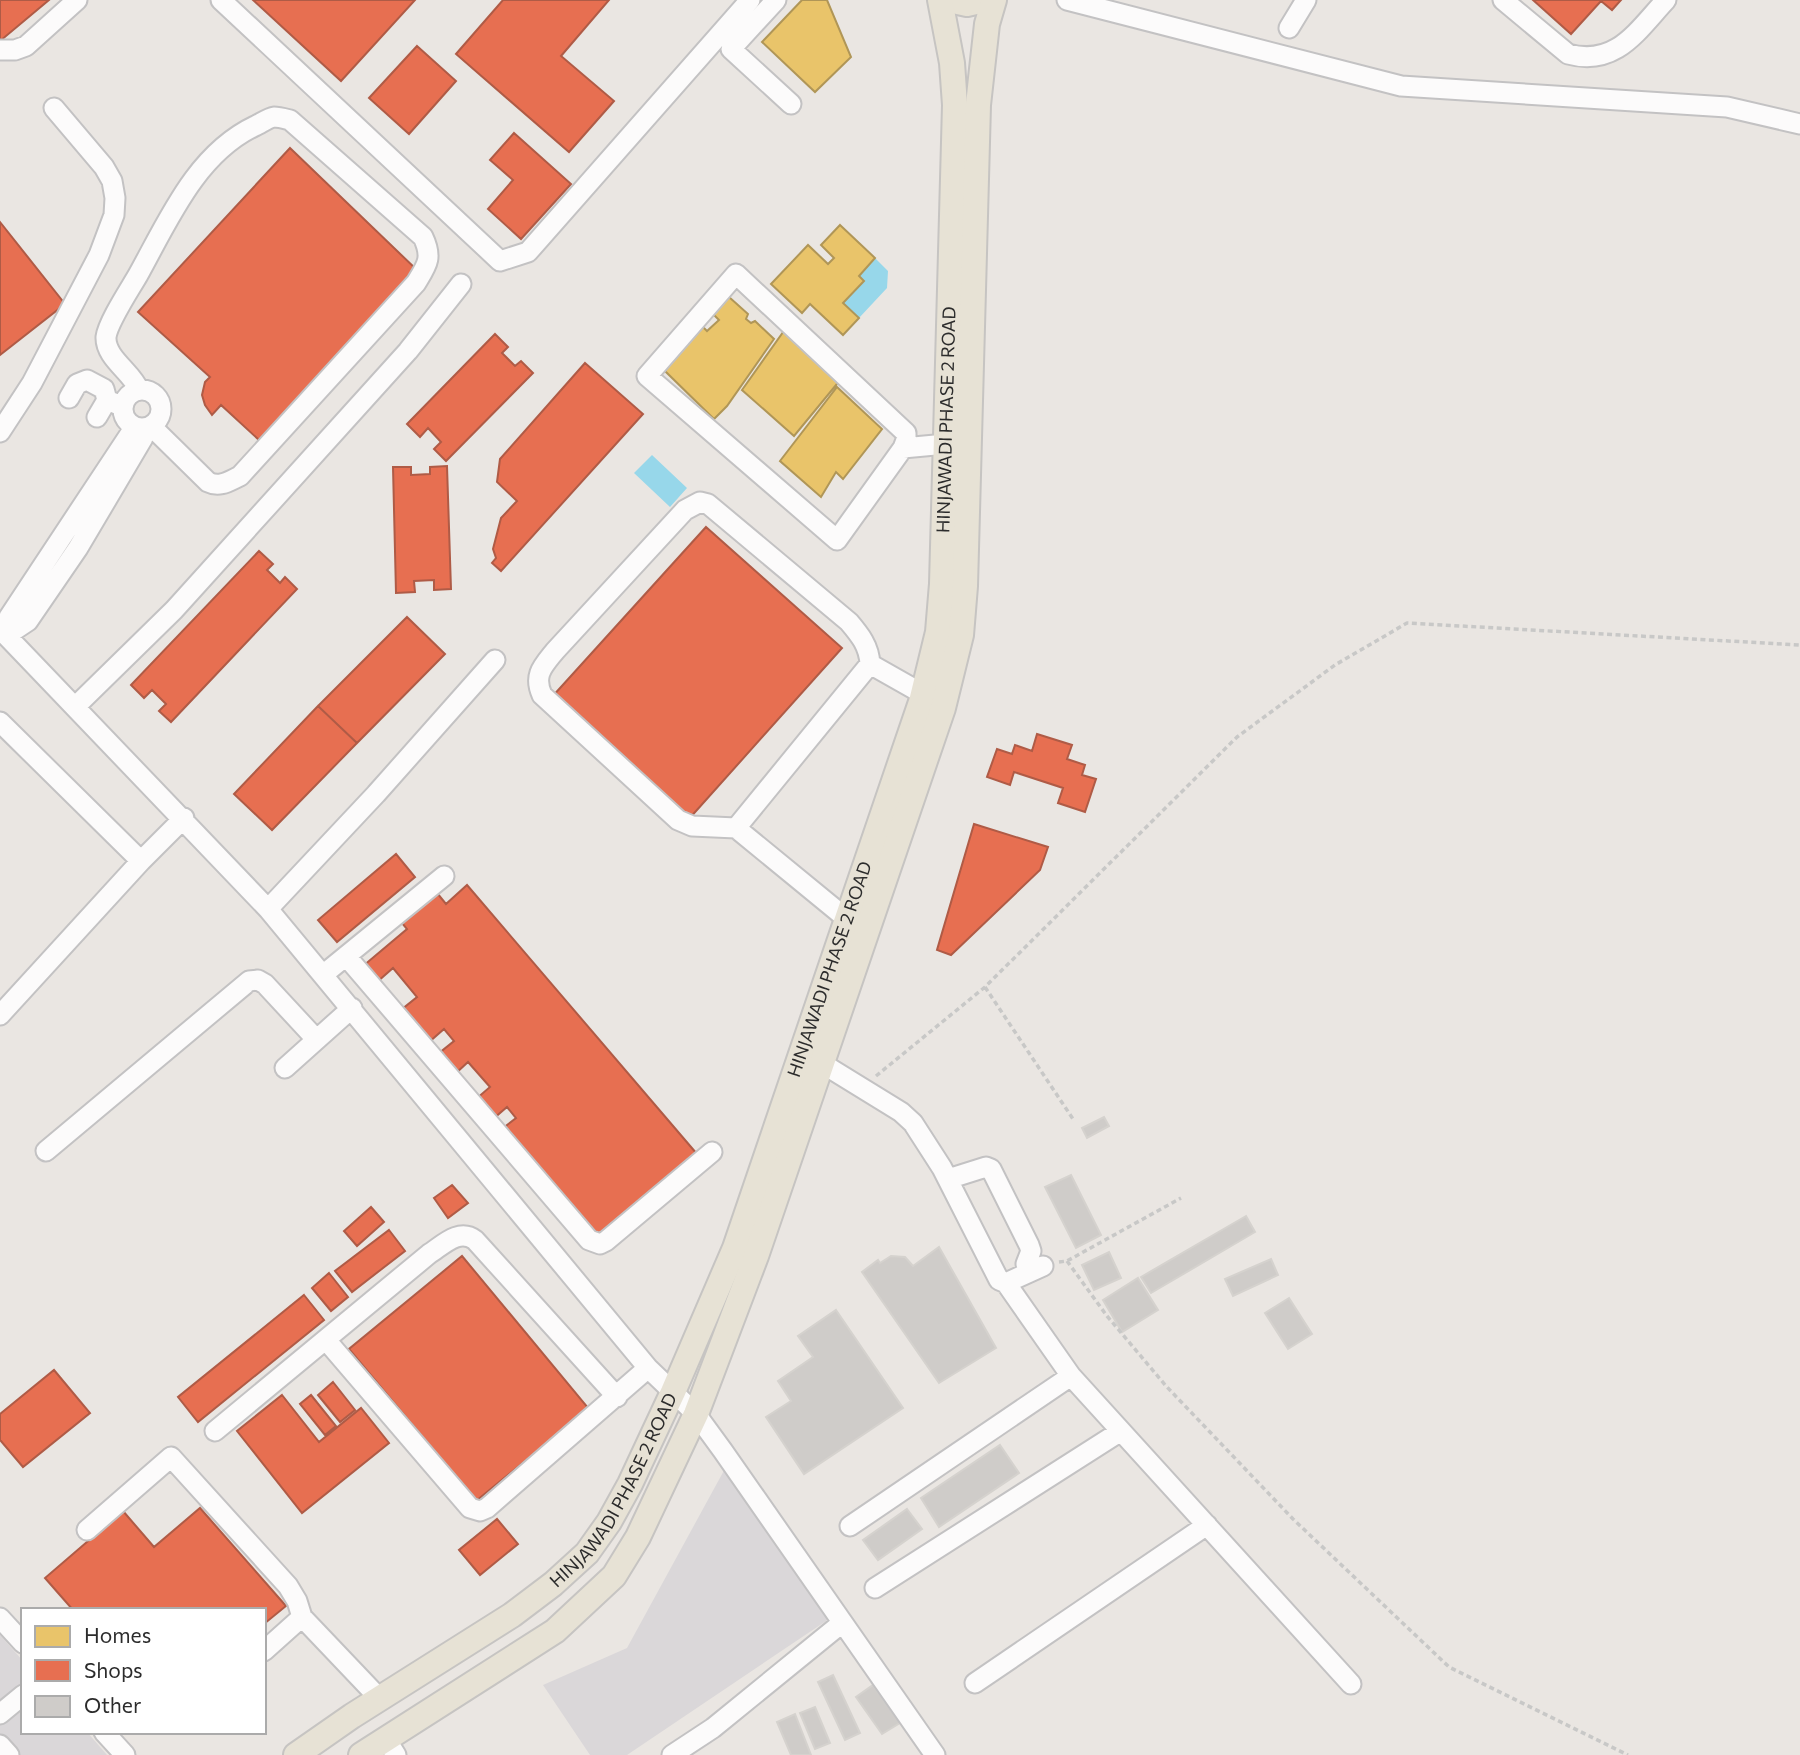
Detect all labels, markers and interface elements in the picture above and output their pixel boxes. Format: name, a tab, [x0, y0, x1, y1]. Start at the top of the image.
street label: HINJAWADI PHASE 2 ROAD	[931, 306, 960, 533]
street label: HINJAWADI PHASE 2 ROAD	[782, 858, 876, 1080]
street label: HINJAWADI PHASE 2 ROAD	[545, 1389, 681, 1592]
legend	[21, 1608, 266, 1734]
text: Homes	[84, 1622, 151, 1647]
text: Shops	[84, 1657, 143, 1682]
text: Other	[84, 1692, 141, 1717]

